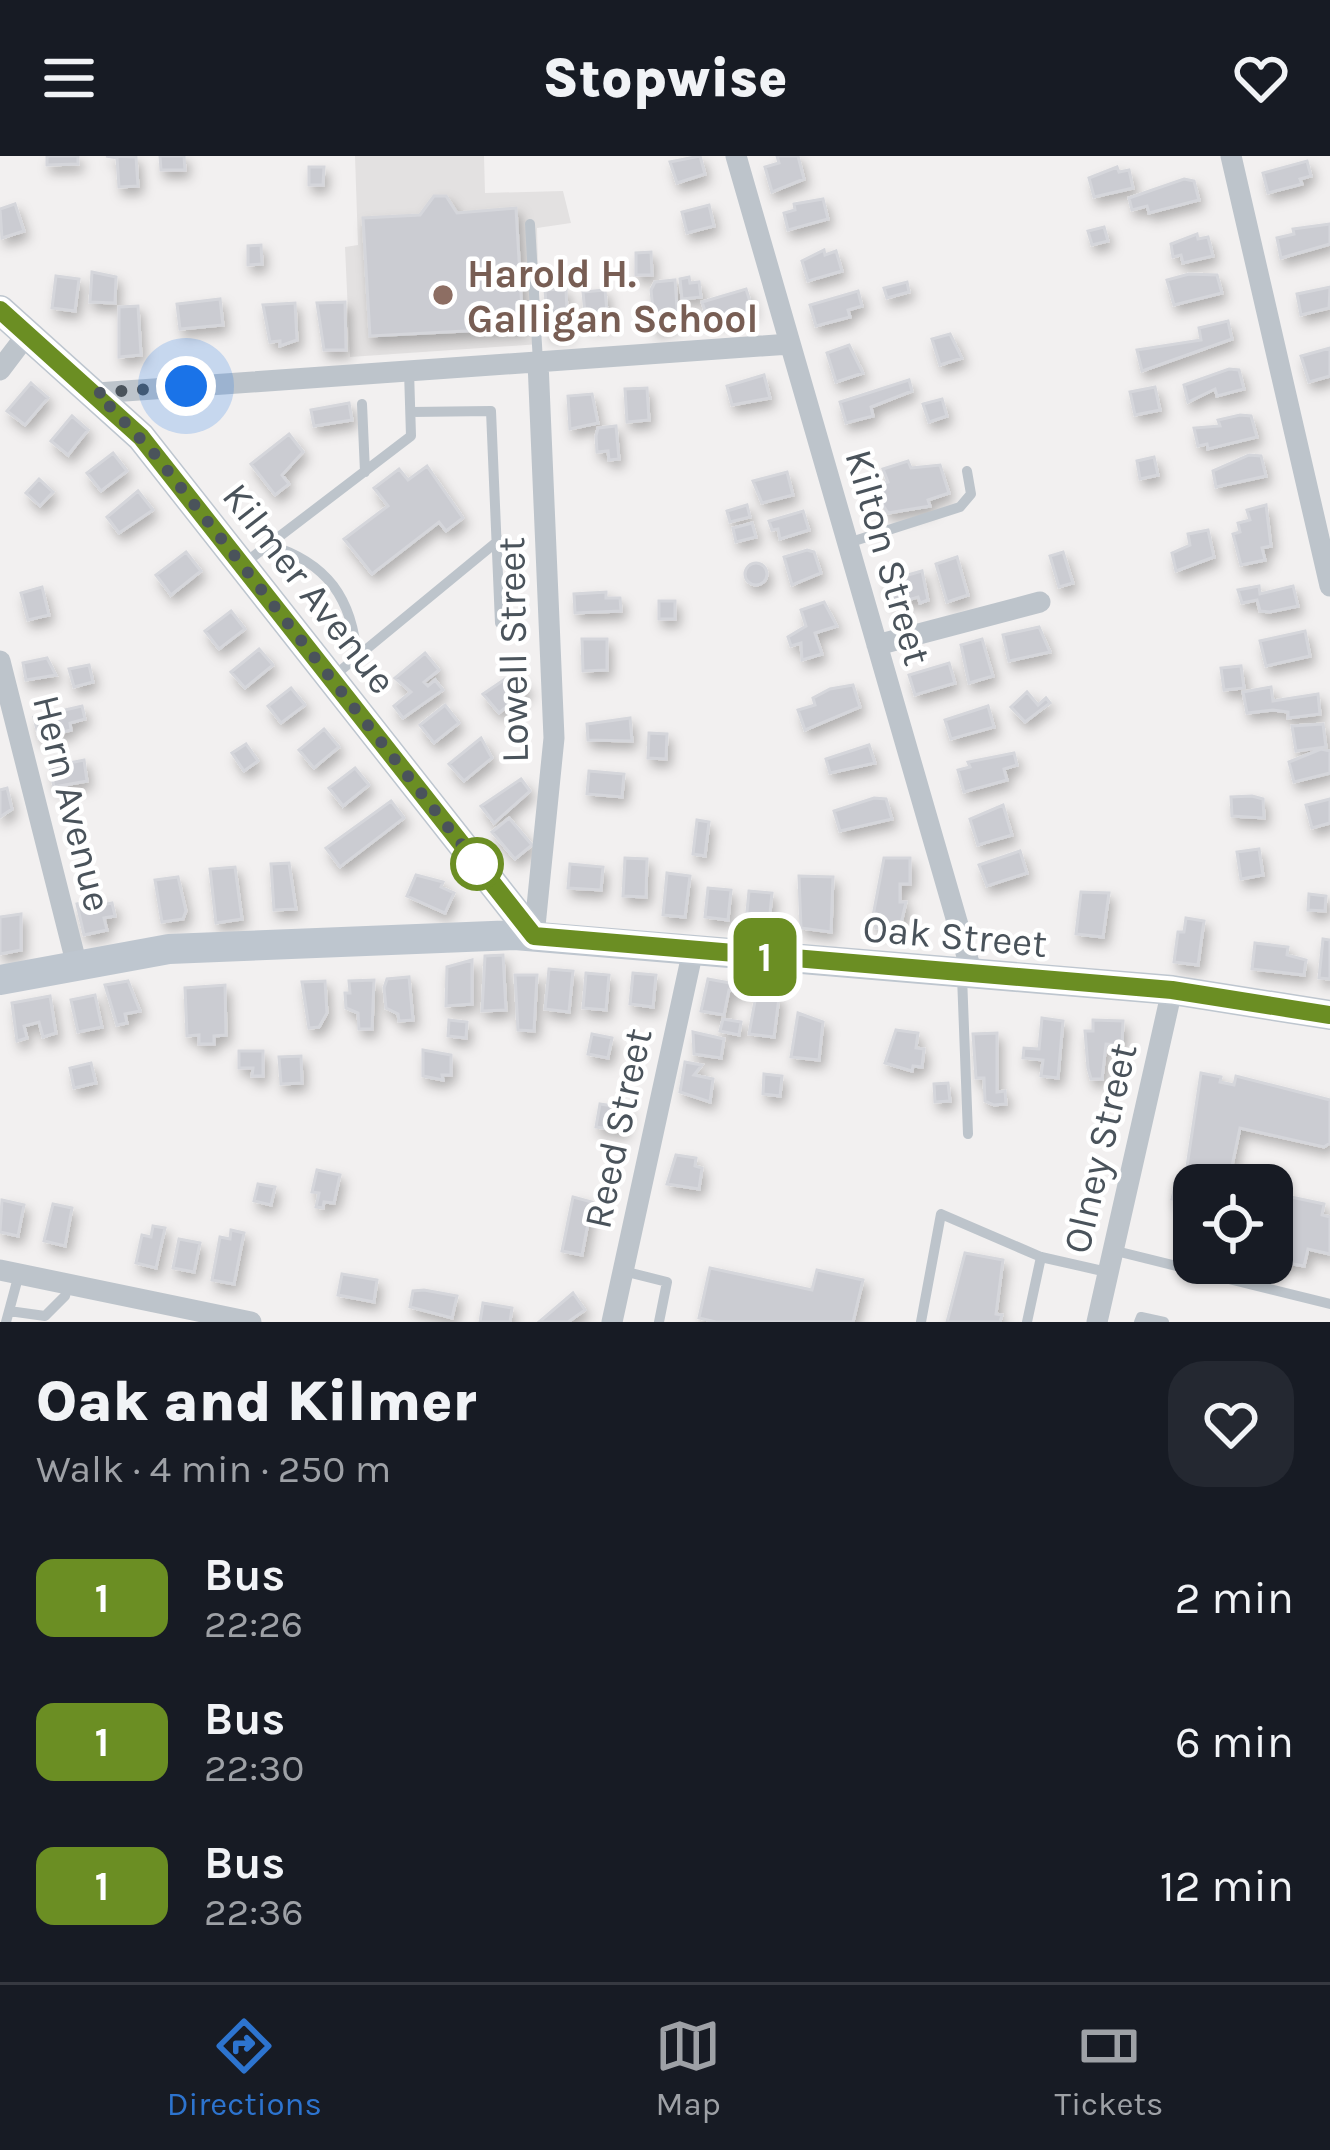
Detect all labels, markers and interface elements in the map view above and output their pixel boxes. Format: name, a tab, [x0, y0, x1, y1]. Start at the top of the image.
icon: menu	[36, 45, 102, 111]
icon: heart	[1228, 45, 1294, 111]
text: Stopwise	[542, 46, 788, 110]
place label: Harold H. Galligan School	[467, 251, 758, 342]
marker: Harold H. Galligan School	[430, 282, 456, 308]
your location	[156, 356, 216, 416]
street label: Kilton Street	[835, 444, 941, 670]
street label: Kilmer Avenue	[213, 474, 406, 703]
street label: Lowell Street	[488, 537, 538, 763]
street label: Hern Avenue	[23, 690, 121, 916]
unlabelled marker	[452, 839, 502, 889]
street label: Oak Street	[861, 905, 1049, 967]
line badge: 1	[726, 918, 804, 996]
text: 1	[758, 932, 772, 982]
street label: Reed Street	[574, 1024, 662, 1232]
street label: Olney Street	[1053, 1039, 1146, 1258]
map controls	[1173, 1164, 1293, 1284]
button: locate	[1173, 1164, 1293, 1284]
button: heart	[1168, 1361, 1294, 1487]
text: Oak and Kilmer	[36, 1368, 477, 1434]
text: Walk · 4 min · 250 m	[36, 1446, 391, 1492]
text: Bus	[204, 1549, 285, 1601]
text: 2 min	[1175, 1572, 1294, 1624]
text: 1	[95, 1573, 109, 1623]
text: 22:26	[204, 1601, 303, 1647]
text: Bus	[204, 1693, 285, 1745]
text: 6 min	[1175, 1716, 1294, 1768]
text: 1	[95, 1717, 109, 1767]
text: 22:30	[204, 1745, 304, 1791]
text: Bus	[204, 1837, 285, 1889]
text: 12 min	[1160, 1860, 1294, 1912]
text: 1	[95, 1861, 109, 1911]
text: 22:36	[204, 1889, 304, 1935]
tab: Directions	[167, 2013, 322, 2123]
tab: Map	[655, 2013, 721, 2123]
tab: Tickets	[1055, 2013, 1163, 2123]

